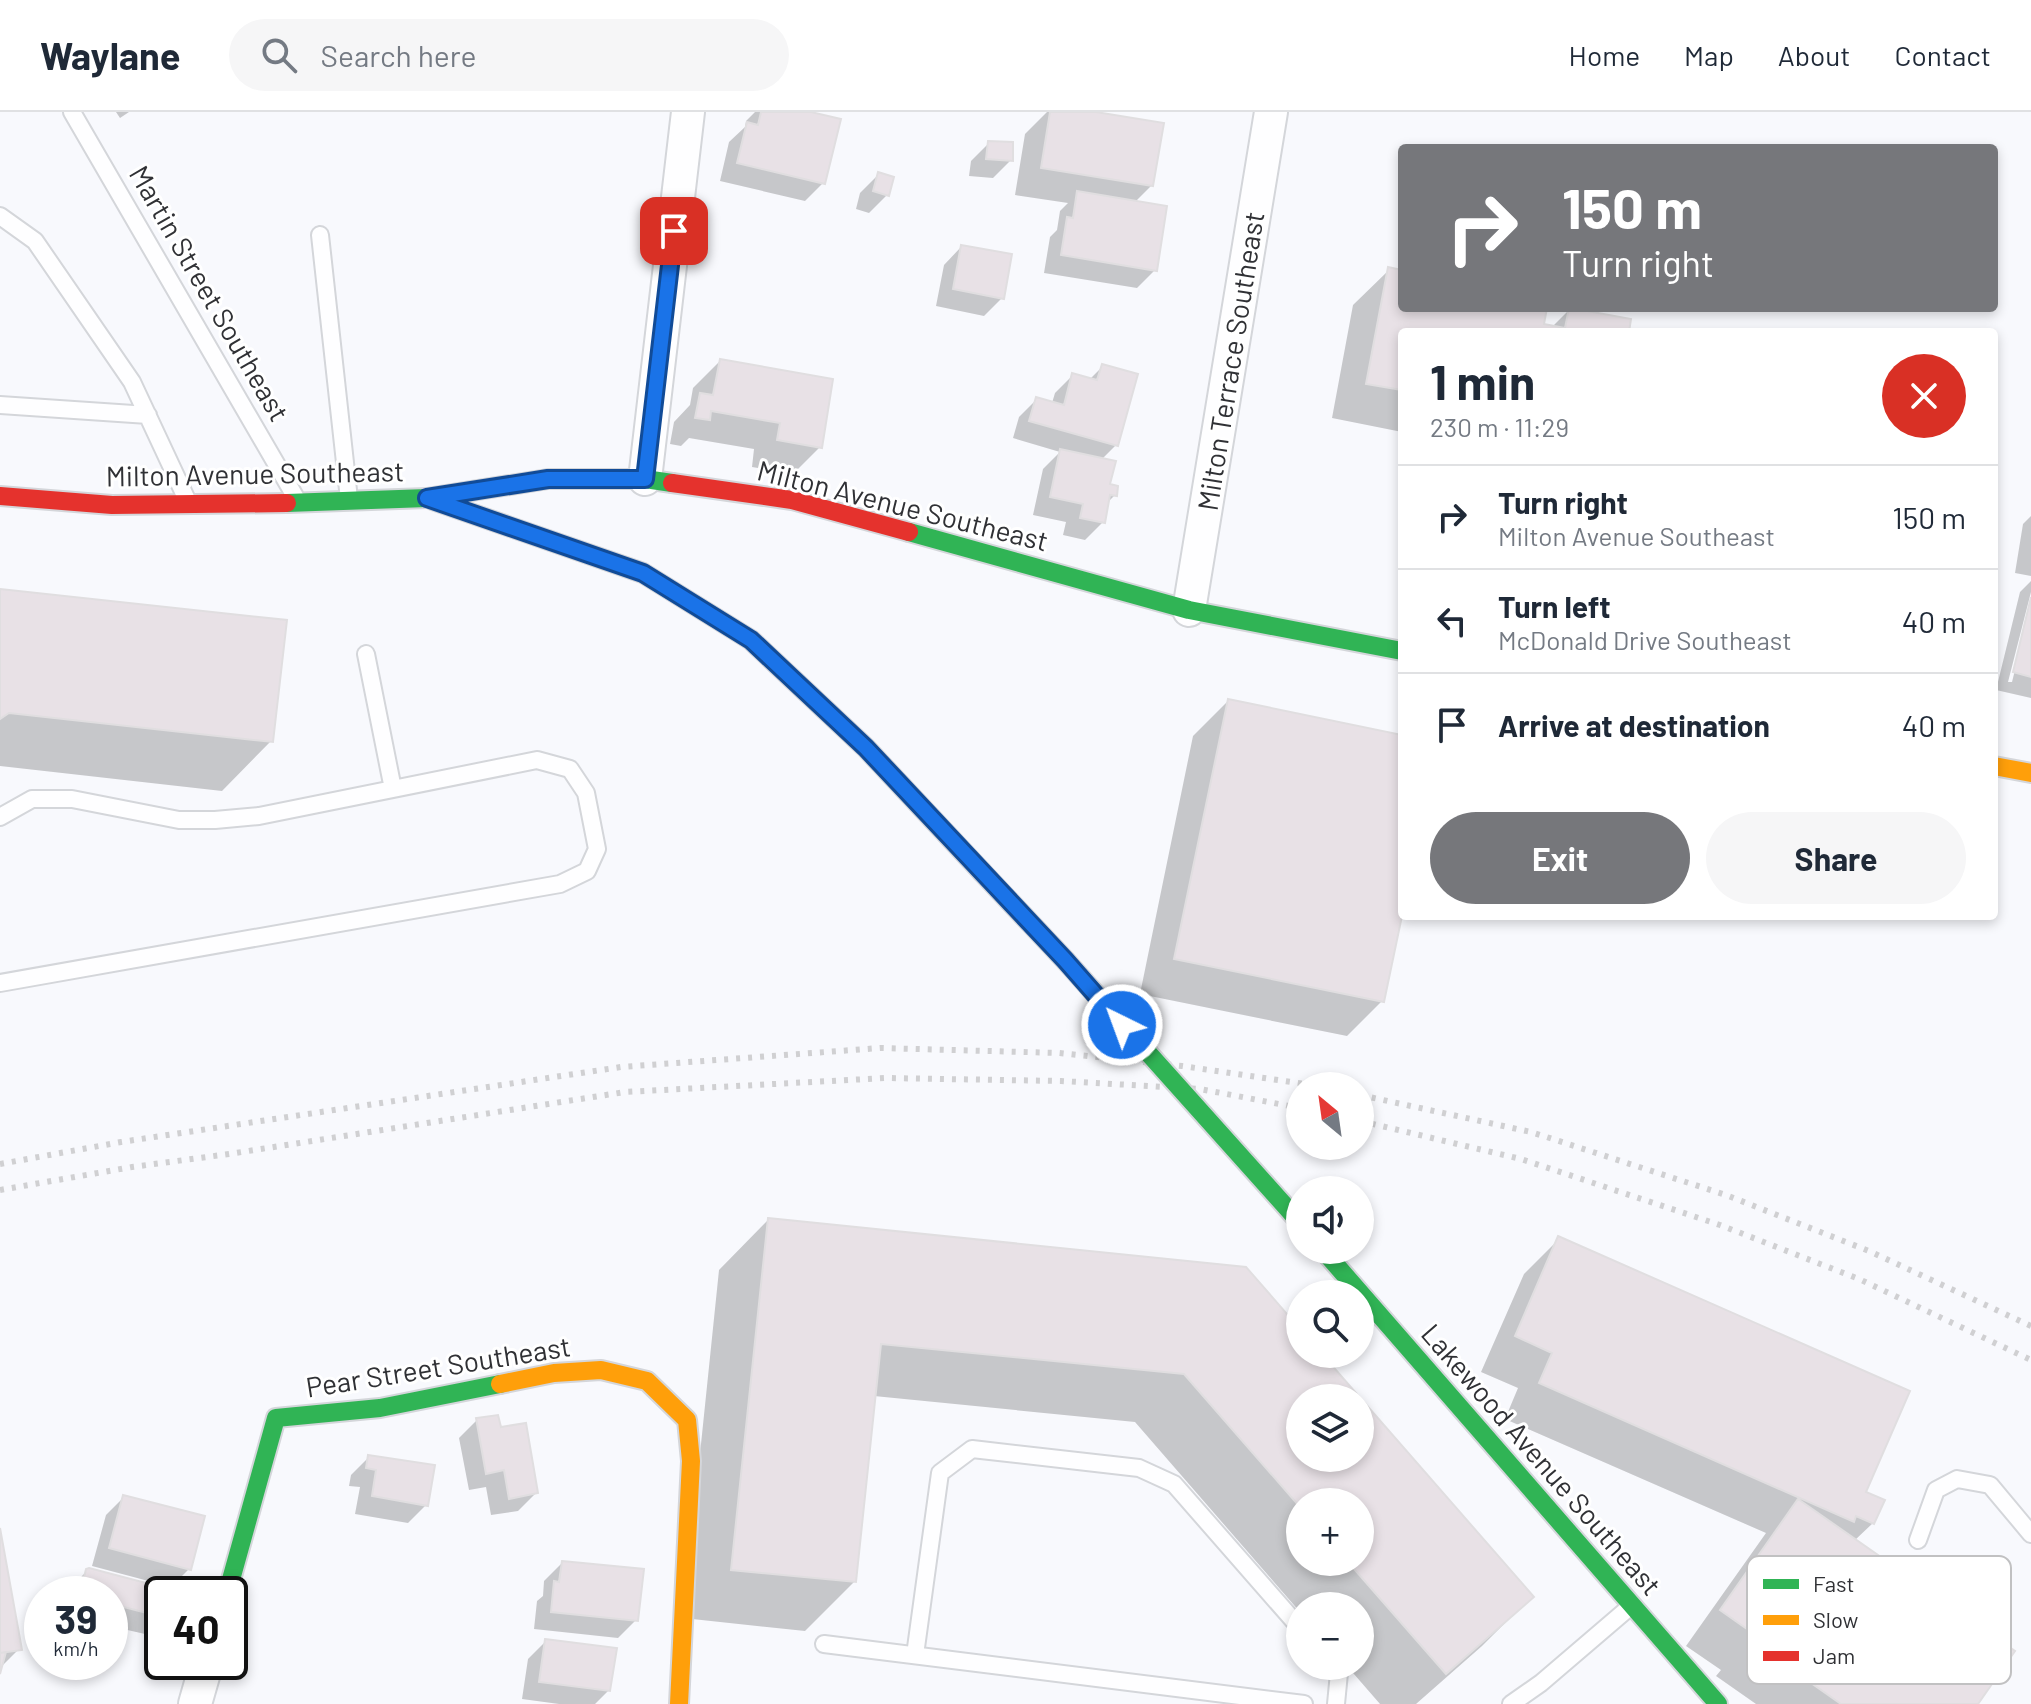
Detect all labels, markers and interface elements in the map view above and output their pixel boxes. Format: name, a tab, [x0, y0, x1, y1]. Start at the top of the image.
search box	[229, 19, 789, 91]
text: Waylane	[40, 32, 181, 78]
icon: search	[257, 33, 301, 77]
text: Search here	[321, 37, 476, 73]
text: Home	[1569, 38, 1640, 72]
text: Map	[1684, 38, 1734, 72]
text: About	[1778, 38, 1850, 72]
text: Contact	[1894, 38, 1991, 72]
street label: Martin Street Southeast	[123, 159, 297, 427]
text: 150 m	[1562, 173, 1702, 240]
icon: right	[1430, 176, 1534, 280]
pin	[640, 197, 708, 265]
icon: arrive	[652, 209, 696, 253]
street label: Milton Terrace Southeast	[1190, 209, 1270, 513]
text: Turn right	[1562, 241, 1714, 284]
text: 1 min	[1430, 352, 1535, 410]
button: close	[1882, 354, 1966, 438]
text: 230 m · 11:29	[1430, 411, 1569, 442]
street label: Milton Avenue Southeast	[754, 452, 1052, 558]
street label: Milton Avenue Southeast	[106, 453, 404, 493]
text: Turn right	[1498, 484, 1628, 520]
icon: right	[1430, 495, 1474, 539]
text: 150 m	[1892, 499, 1966, 535]
text: Milton Avenue Southeast	[1498, 520, 1775, 551]
text: Turn left	[1498, 588, 1611, 624]
icon: left	[1430, 599, 1474, 643]
text: 40 m	[1902, 603, 1966, 639]
text: McDonald Drive Southeast	[1498, 624, 1792, 655]
icon: arrive	[1430, 703, 1474, 747]
text: Arrive at destination	[1498, 707, 1770, 743]
text: 40 m	[1902, 707, 1966, 743]
button: Exit	[1430, 812, 1690, 904]
button: Share	[1706, 812, 1966, 904]
position arrow	[1080, 983, 1164, 1067]
north arrow	[1286, 1072, 1374, 1160]
map controls	[1286, 1072, 1374, 1680]
button: sound	[1286, 1176, 1374, 1264]
button: search	[1286, 1280, 1374, 1368]
street label: Lakewood Avenue Southeast	[1415, 1316, 1669, 1602]
street label: Pear Street Southeast	[303, 1328, 573, 1404]
button: layers	[1286, 1384, 1374, 1472]
button: +	[1286, 1488, 1374, 1576]
legend	[1747, 1556, 2011, 1684]
text: Fast	[1813, 1570, 1855, 1596]
speed limit sign: 40	[144, 1576, 248, 1680]
button: −	[1286, 1592, 1374, 1680]
text: 39	[55, 1594, 97, 1642]
text: Slow	[1813, 1606, 1858, 1632]
text: km/h	[53, 1636, 99, 1660]
text: Jam	[1813, 1642, 1855, 1668]

